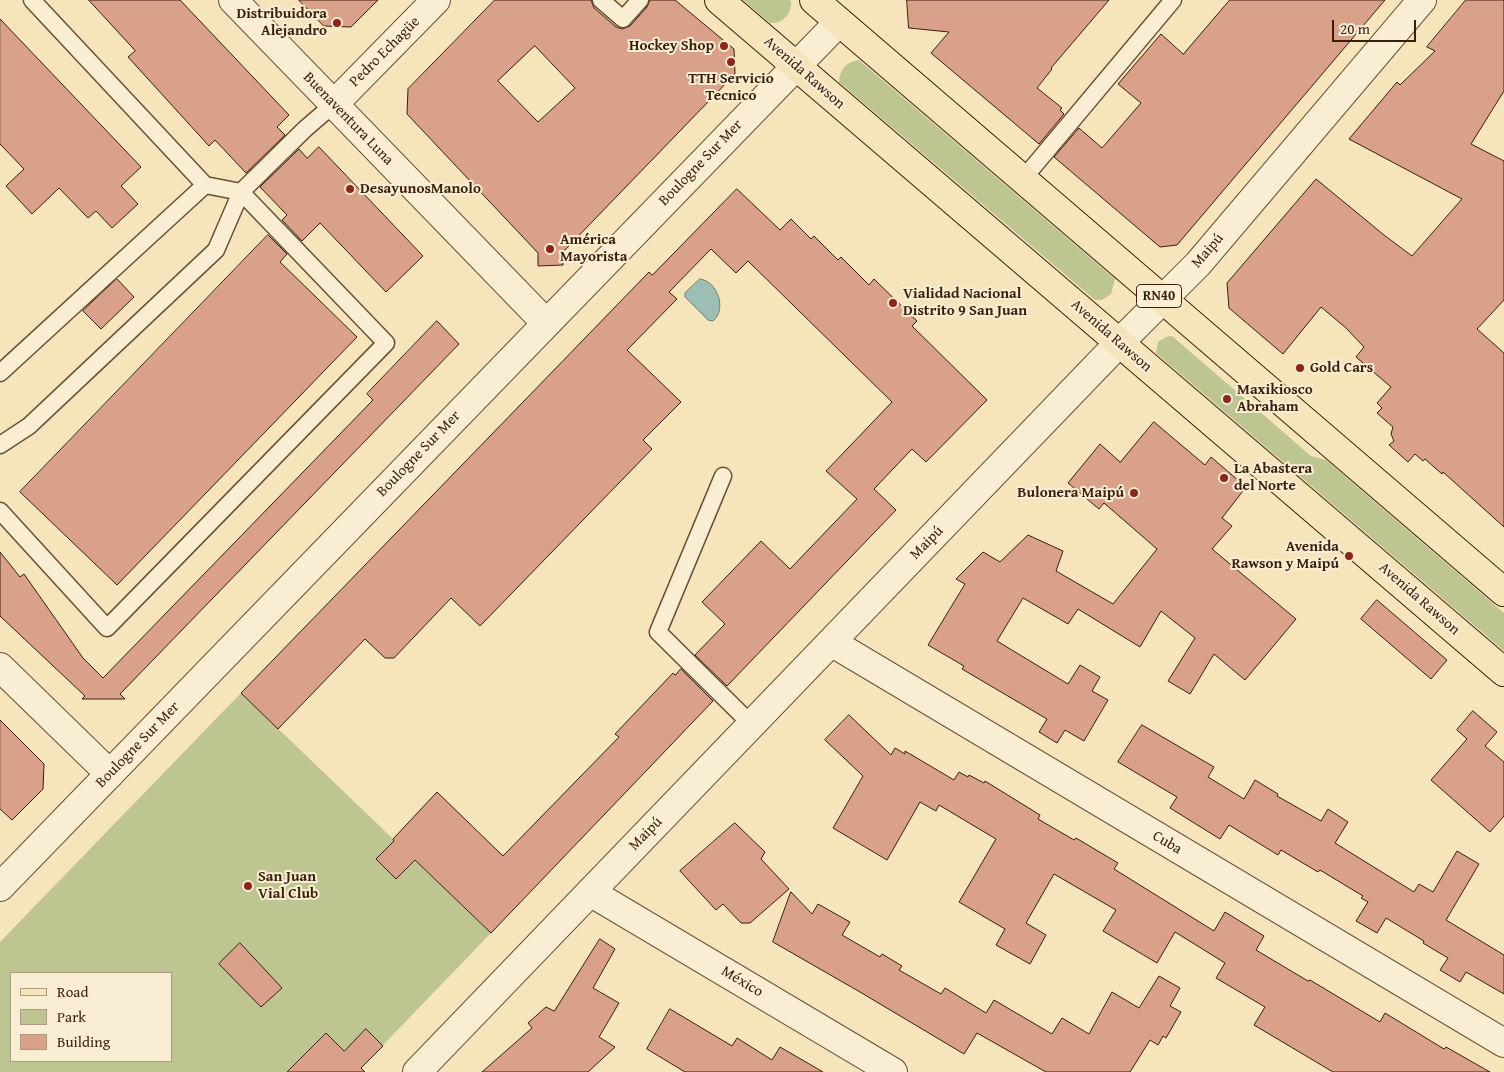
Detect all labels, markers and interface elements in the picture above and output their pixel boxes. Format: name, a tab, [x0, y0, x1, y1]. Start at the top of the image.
place label: Distribuidora Alejandro	[236, 5, 327, 40]
scale bar	[1334, 10, 1418, 42]
street label: Pedro Echagüe	[346, 13, 424, 91]
marker: Distribuidora Alejandro	[331, 17, 343, 29]
text: 20 m	[1340, 18, 1370, 39]
street label: Avenida Rawson	[760, 33, 848, 113]
place label: Hockey Shop	[629, 37, 714, 55]
marker: Hockey Shop	[718, 40, 730, 52]
marker: TTH Servicio Tecnico	[725, 56, 737, 68]
street label: Buenaventura Luna	[299, 69, 397, 169]
place label: TTH Servicio Tecnico	[688, 70, 774, 105]
street label: Boulogne Sur Mer	[655, 116, 747, 210]
place label: DesayunosManolo	[360, 180, 481, 198]
marker: DesayunosManolo	[344, 183, 356, 195]
street label: Maipú	[1188, 230, 1228, 272]
place label: América Mayorista	[560, 231, 627, 266]
marker: América Mayorista	[544, 243, 556, 255]
road number: RN40	[1136, 284, 1182, 308]
place label: Vialidad Nacional Distrito 9 San Juan	[903, 285, 1027, 320]
street label: Avenida Rawson	[1067, 296, 1155, 376]
marker: Vialidad Nacional Distrito 9 San Juan	[887, 297, 899, 309]
place label: Gold Cars	[1310, 359, 1373, 377]
marker: Gold Cars	[1294, 362, 1306, 374]
place label: Maxikiosco Abraham	[1237, 381, 1313, 416]
marker: Maxikiosco Abraham	[1221, 393, 1233, 405]
street label: Boulogne Sur Mer	[373, 407, 465, 501]
place label: La Abastera del Norte	[1234, 460, 1312, 495]
marker: La Abastera del Norte	[1218, 472, 1230, 484]
place label: Bulonera Maipú	[1017, 484, 1124, 502]
marker: Bulonera Maipú	[1128, 487, 1140, 499]
street label: Maipú	[907, 522, 947, 564]
place label: Avenida Rawson y Maipú	[1231, 538, 1339, 573]
marker: Avenida Rawson y Maipú	[1343, 550, 1355, 562]
street label: Avenida Rawson	[1375, 559, 1463, 639]
street label: Boulogne Sur Mer	[92, 698, 184, 792]
street label: Maipú	[626, 813, 666, 855]
street label: Cuba	[1149, 827, 1185, 859]
place label: San Juan Vial Club	[258, 868, 318, 903]
marker: San Juan Vial Club	[242, 880, 254, 892]
street label: México	[718, 963, 766, 1001]
legend	[10, 972, 172, 1062]
text: Road	[57, 981, 88, 1002]
text: Park	[57, 1006, 86, 1027]
text: Building	[57, 1031, 110, 1052]

